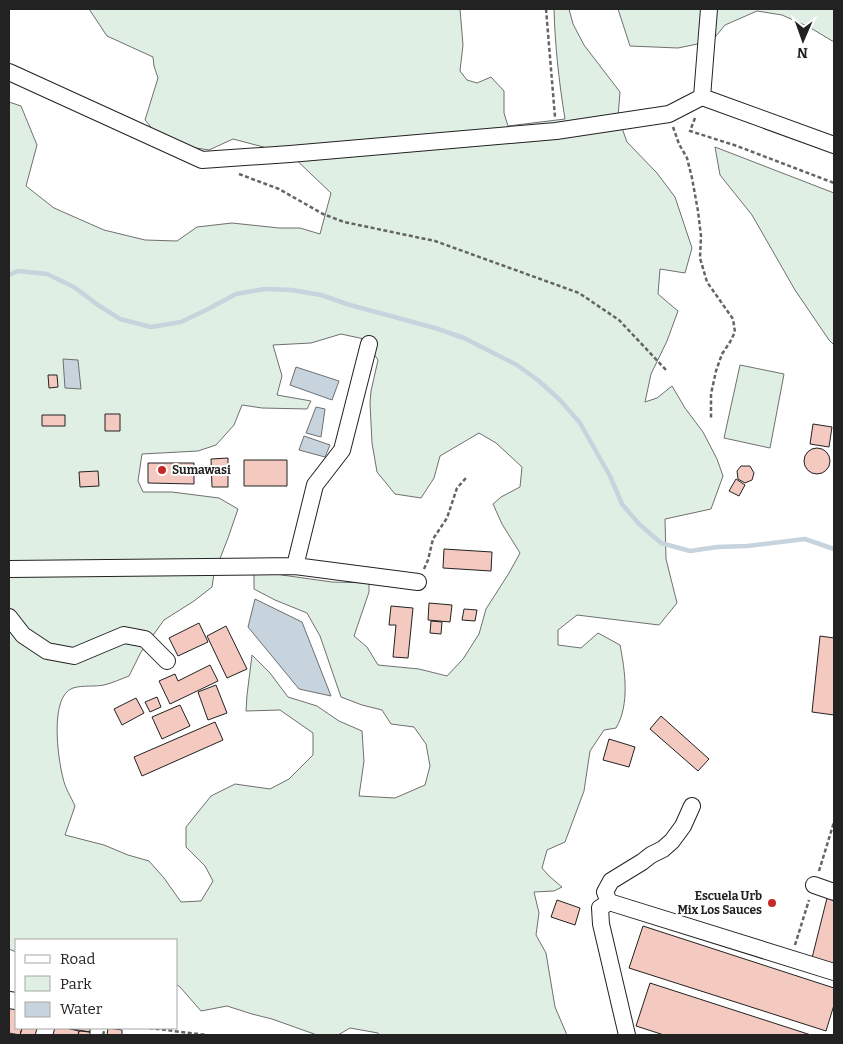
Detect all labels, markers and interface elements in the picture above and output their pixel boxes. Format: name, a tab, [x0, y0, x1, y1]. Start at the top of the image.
north arrow	[778, 15, 828, 65]
text: N	[797, 44, 808, 61]
place label: Sumawasi	[172, 463, 231, 477]
marker: Sumawasi	[156, 464, 168, 476]
place label: Escuela Urb Mix Los Sauces	[677, 889, 762, 917]
marker: Escuela Urb Mix Los Sauces	[766, 897, 778, 909]
legend	[15, 939, 178, 1029]
text: Road	[60, 950, 95, 968]
text: Park	[60, 975, 92, 993]
text: Water	[60, 1000, 103, 1018]

